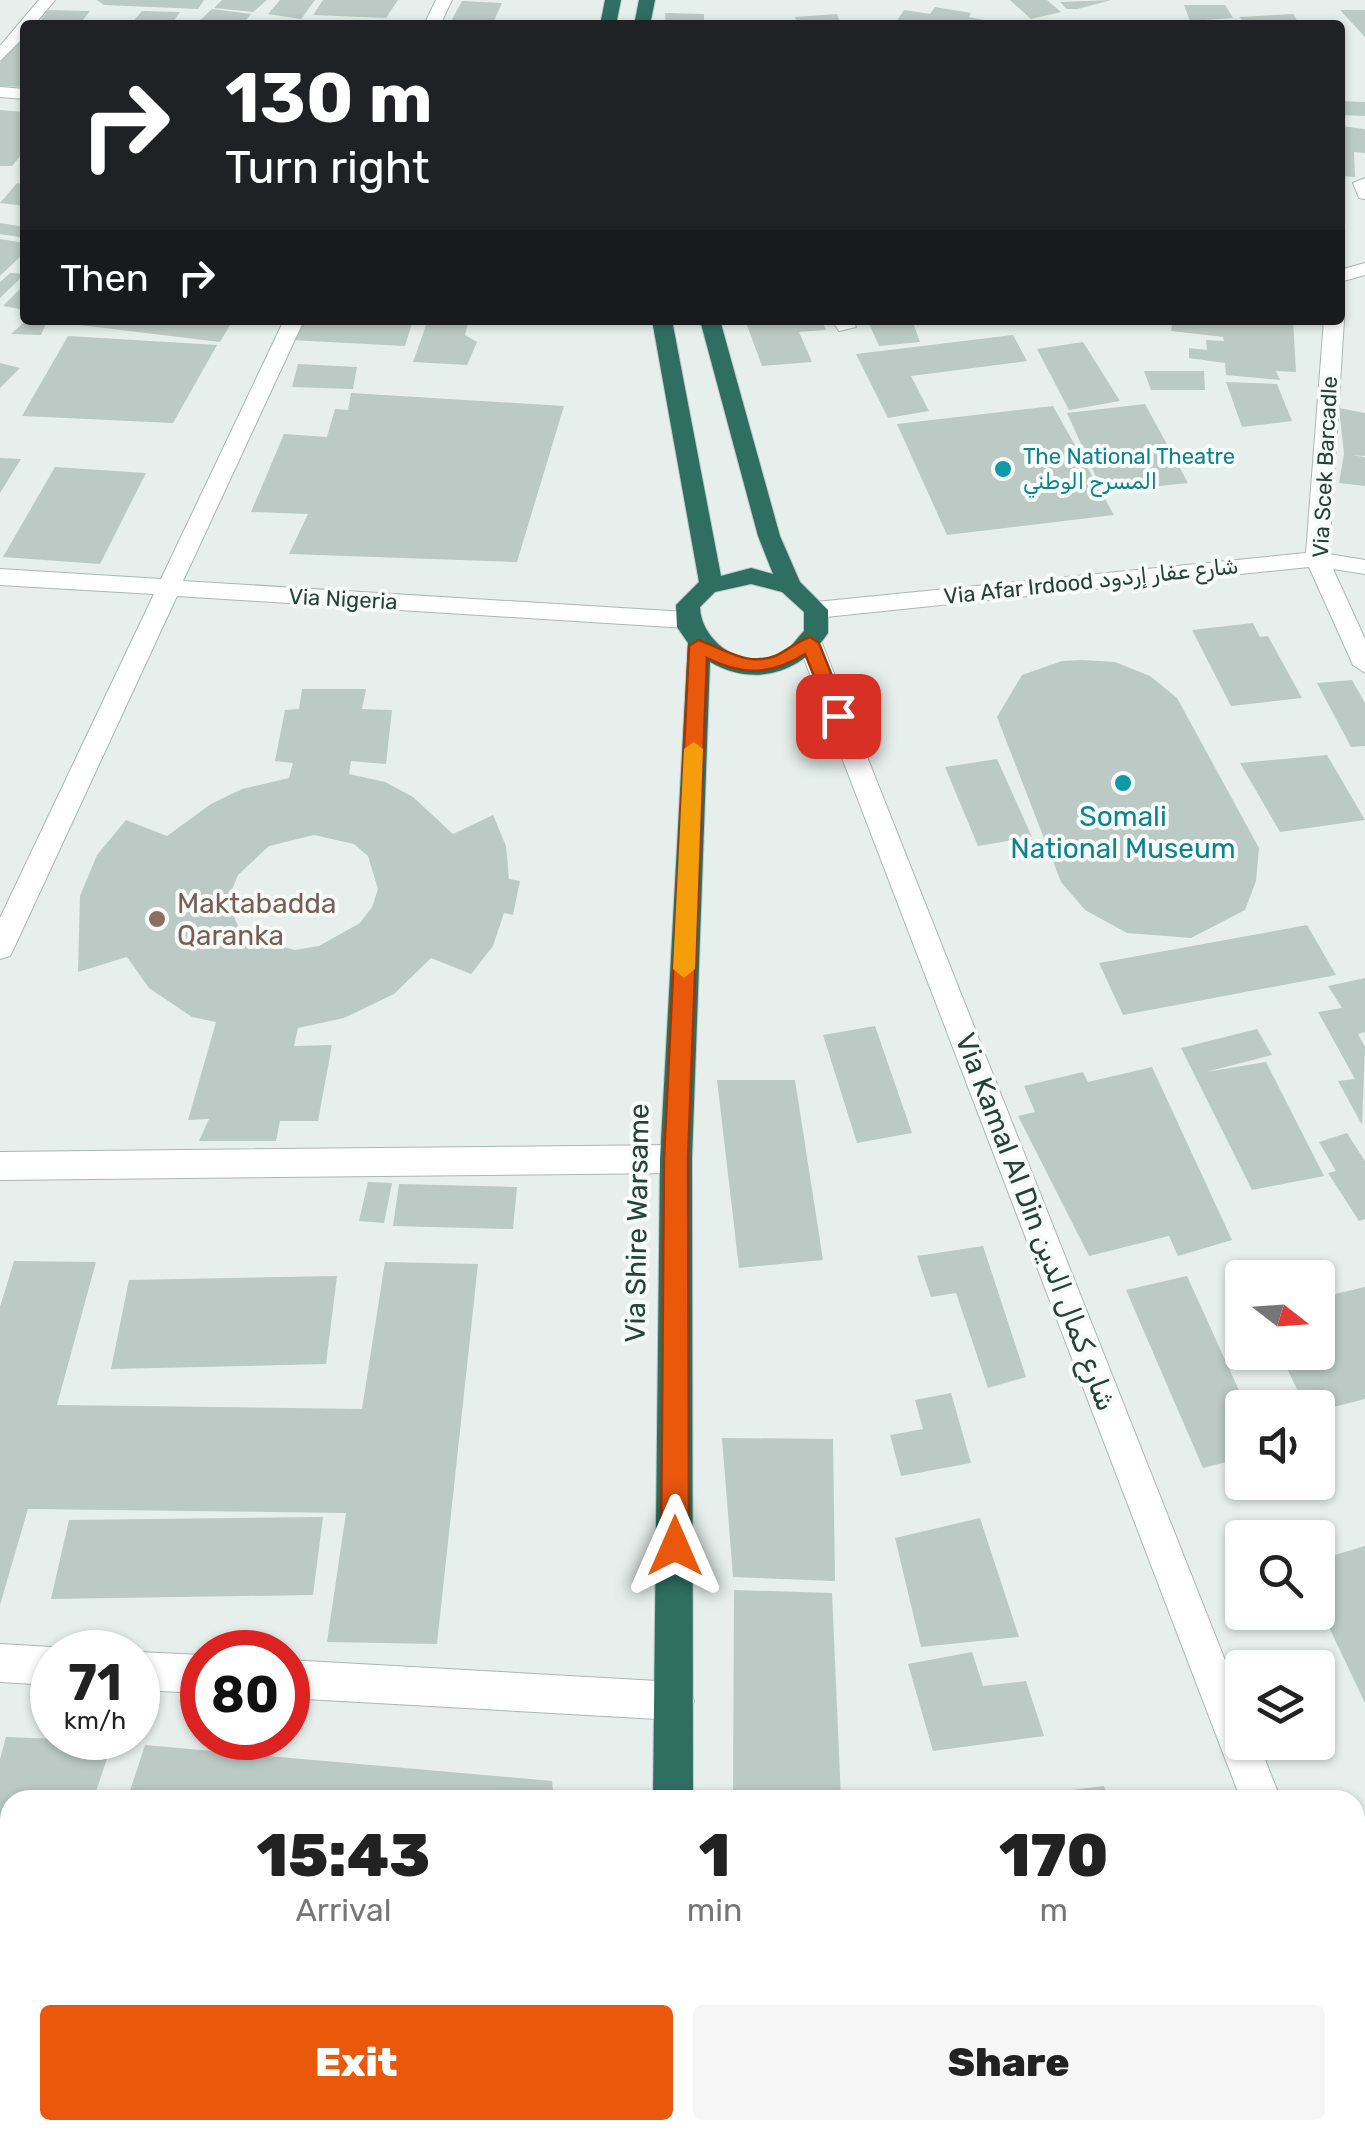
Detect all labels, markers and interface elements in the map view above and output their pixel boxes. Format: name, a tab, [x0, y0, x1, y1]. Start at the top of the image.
text: 130 m	[225, 57, 433, 140]
icon: right	[60, 60, 190, 190]
text: Turn right	[225, 141, 429, 194]
icon: right	[169, 250, 224, 305]
text: Then	[60, 255, 149, 301]
street label: Via Scek Barcadle	[1307, 375, 1343, 559]
place label: The National Theatre المسرح الوطني	[1023, 443, 1235, 498]
marker: The National Theatre المسرح الوطني	[992, 458, 1014, 480]
street label: Via Afar Irdood شارع عفار إردود	[942, 552, 1240, 612]
street label: Via Nigeria	[288, 583, 398, 615]
pin	[796, 674, 881, 759]
icon: arrive	[811, 689, 866, 744]
marker: Somali National Museum	[1112, 772, 1134, 794]
place label: Somali National Museum	[1010, 800, 1236, 865]
place label: Maktabadda Qaranka	[177, 887, 336, 952]
marker: Maktabadda Qaranka	[146, 908, 168, 930]
street label: Via Kamal Al Din شارع كمال الدين	[946, 1028, 1123, 1417]
street label: Via Shire Warsame	[618, 1103, 656, 1343]
north arrow	[1225, 1260, 1335, 1370]
map controls	[1225, 1260, 1335, 1760]
button: sound	[1225, 1390, 1335, 1500]
position arrow	[623, 1494, 727, 1598]
button: search	[1225, 1520, 1335, 1630]
speed limit sign: 80	[180, 1630, 310, 1760]
button: layers	[1225, 1650, 1335, 1760]
text: 71	[68, 1653, 122, 1713]
text: km/h	[64, 1706, 126, 1735]
text: 15:43	[257, 1820, 430, 1891]
text: 1	[699, 1820, 730, 1891]
text: 170	[999, 1820, 1108, 1891]
text: Arrival	[295, 1891, 391, 1929]
text: min	[687, 1891, 742, 1929]
text: m	[1039, 1891, 1068, 1929]
button: Exit	[40, 2005, 673, 2120]
button: Share	[693, 2005, 1325, 2120]

